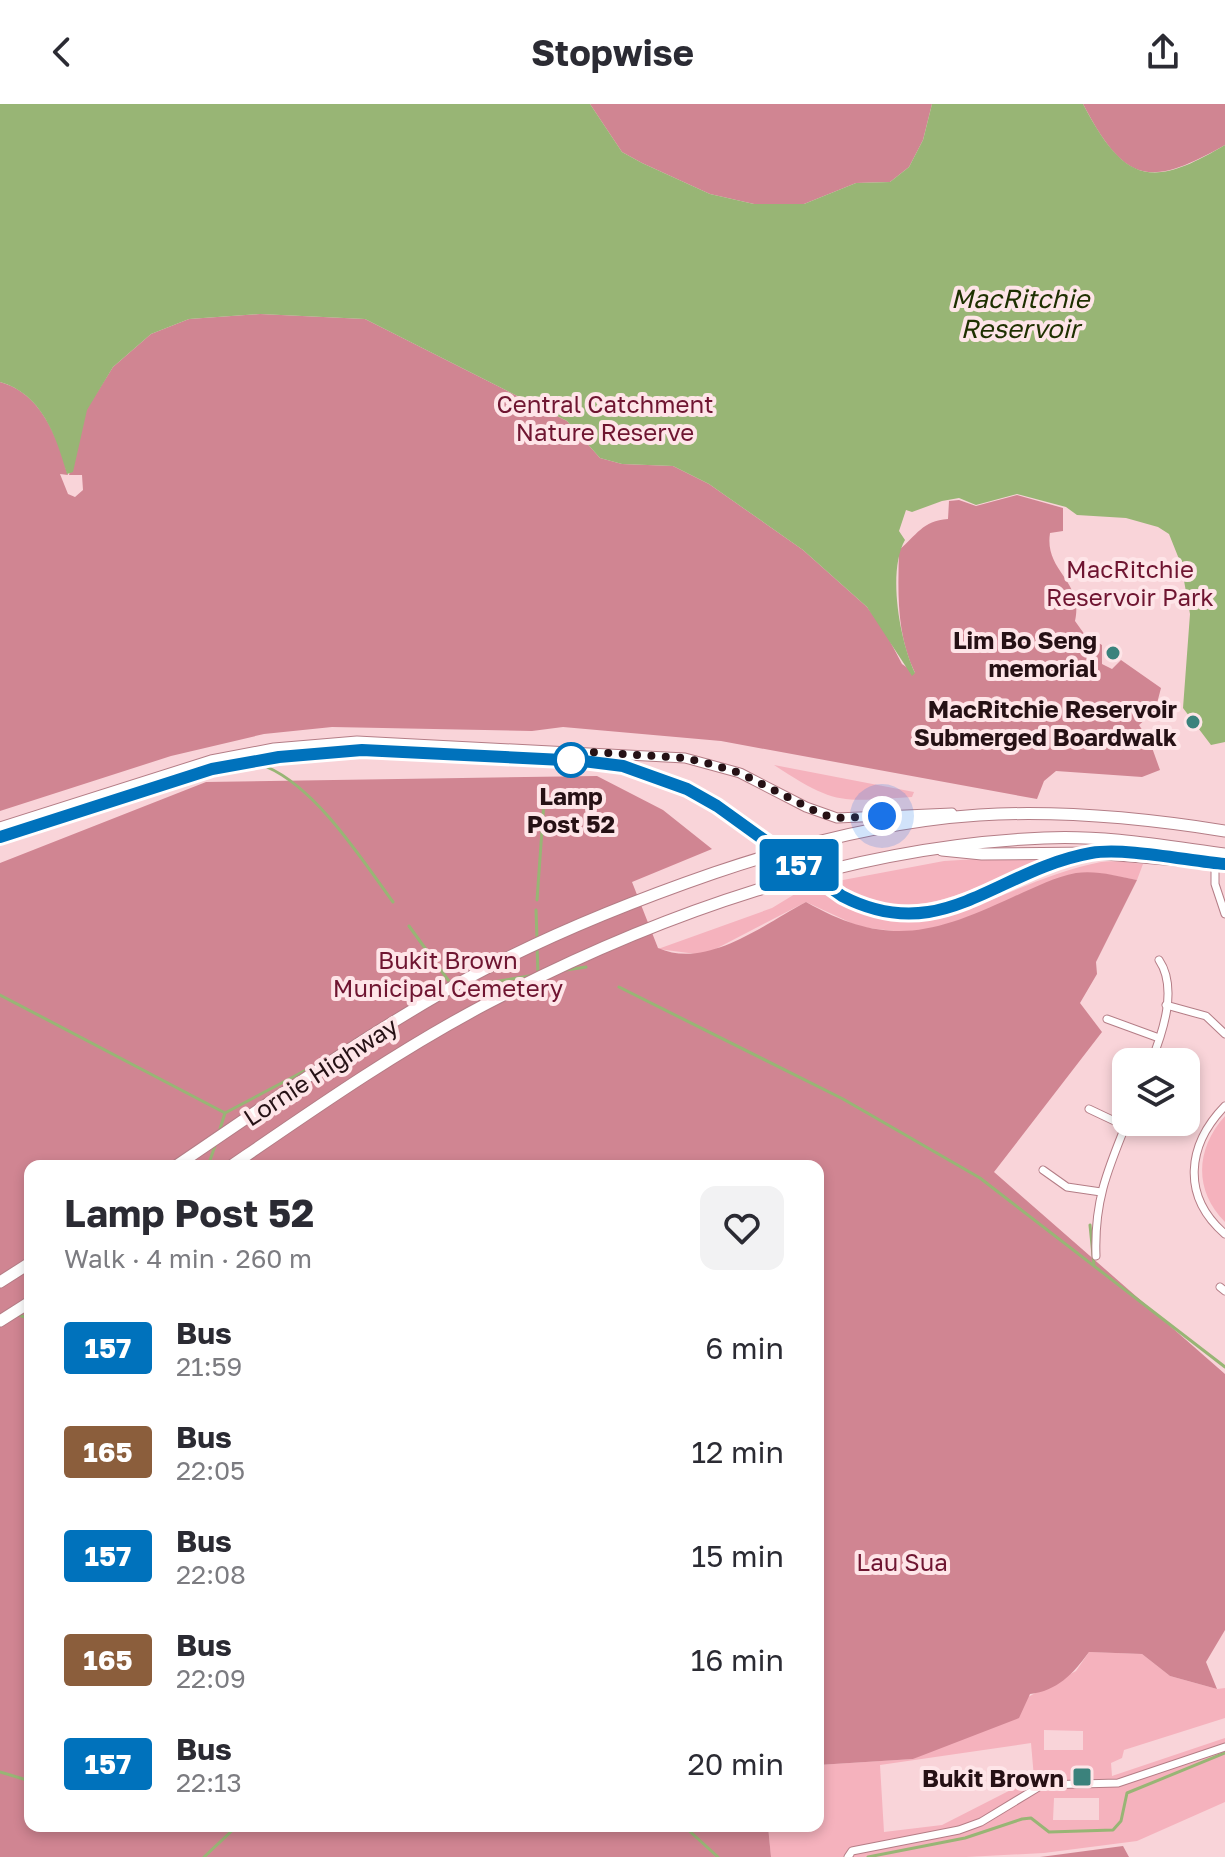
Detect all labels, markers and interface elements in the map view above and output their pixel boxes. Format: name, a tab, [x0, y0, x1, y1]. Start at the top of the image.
icon: back	[40, 30, 84, 74]
icon: share	[1141, 30, 1185, 74]
text: Stopwise	[531, 31, 694, 74]
water label: MacRitchie Reservoir	[951, 283, 1091, 344]
park label: Central Catchment Nature Reserve	[496, 389, 714, 446]
park label: MacRitchie Reservoir Park	[1046, 554, 1214, 611]
place label: Lim Bo Seng memorial	[953, 625, 1097, 682]
marker: Lim Bo Seng memorial	[1104, 644, 1122, 662]
place label: MacRitchie Reservoir Submerged Boardwalk	[914, 694, 1177, 751]
marker: MacRitchie Reservoir Submerged Boardwalk	[1184, 713, 1202, 731]
marker: Lamp Post 52	[554, 743, 588, 777]
place label: Lamp Post 52	[527, 781, 615, 838]
your location	[862, 796, 902, 836]
line badge: 157	[753, 839, 845, 891]
text: 157	[776, 848, 822, 881]
park label: Bukit Brown Municipal Cemetery	[333, 945, 563, 1002]
street label: Lornie Highway	[238, 1010, 402, 1132]
map controls	[1112, 1048, 1200, 1136]
button: layers	[1112, 1048, 1200, 1136]
button: heart	[700, 1186, 784, 1270]
text: Lamp Post 52	[64, 1190, 314, 1235]
text: Walk · 4 min · 260 m	[64, 1243, 312, 1274]
text: Bus	[176, 1315, 232, 1351]
text: 6 min	[705, 1330, 784, 1366]
text: 157	[85, 1331, 131, 1364]
text: 21:59	[176, 1351, 242, 1382]
text: Bus	[176, 1419, 232, 1455]
text: 12 min	[692, 1434, 784, 1470]
text: 165	[83, 1435, 133, 1468]
text: 22:05	[176, 1455, 245, 1486]
text: Bus	[176, 1523, 232, 1559]
text: 15 min	[692, 1538, 784, 1574]
text: 157	[85, 1539, 131, 1572]
park label: Lau Sua	[856, 1547, 948, 1576]
text: 22:08	[176, 1559, 246, 1590]
text: Bus	[176, 1627, 232, 1663]
text: 16 min	[691, 1642, 784, 1678]
text: 165	[83, 1643, 133, 1676]
text: 22:09	[176, 1663, 246, 1694]
text: Bus	[176, 1731, 232, 1767]
text: 20 min	[687, 1746, 784, 1782]
text: 157	[85, 1747, 131, 1780]
place label: Bukit Brown	[922, 1763, 1064, 1792]
marker: Bukit Brown	[1071, 1766, 1093, 1788]
text: 22:13	[176, 1767, 242, 1798]

